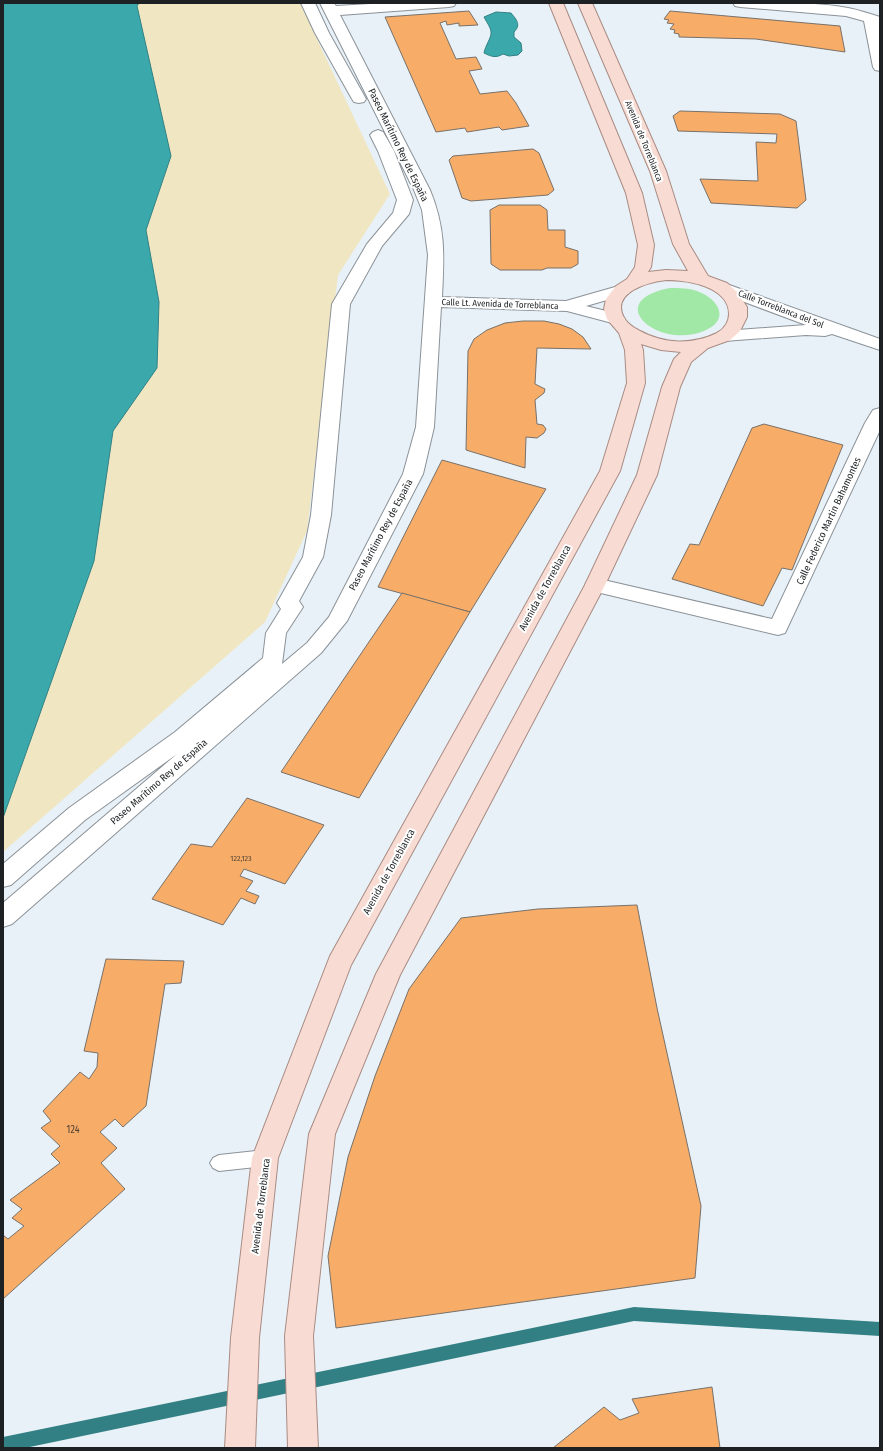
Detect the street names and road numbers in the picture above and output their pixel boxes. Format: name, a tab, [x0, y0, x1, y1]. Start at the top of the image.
street label: Paseo Marítimo Rey de España	[365, 86, 432, 204]
street label: Avenida de Torreblanca	[623, 99, 665, 183]
street label: Calle Torreblanca del Sol	[737, 288, 826, 330]
street label: Calle Lt. Avenida de Torreblanca	[441, 297, 559, 311]
street label: Calle Federico Martin Bahamontes	[794, 455, 864, 587]
street label: Paseo Marítimo Rey de España	[346, 477, 416, 593]
street label: Avenida de Torreblanca	[517, 543, 574, 633]
street label: Paseo Marítimo Rey de España	[107, 736, 210, 827]
street label: Avenida de Torreblanca	[361, 827, 418, 917]
street label: Avenida de Torreblanca	[249, 1158, 273, 1254]

